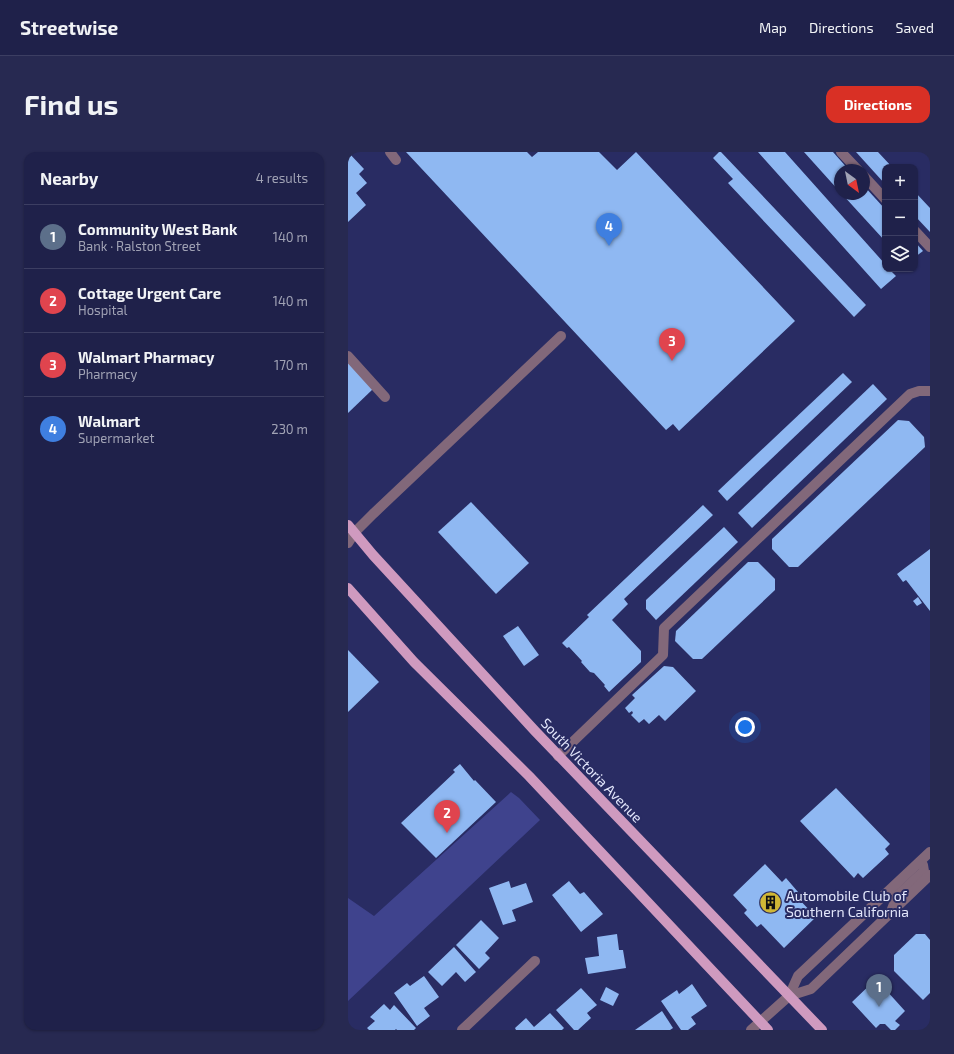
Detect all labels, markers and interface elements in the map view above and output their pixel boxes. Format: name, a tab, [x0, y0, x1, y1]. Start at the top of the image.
text: Streetwise	[20, 16, 118, 39]
text: Map	[759, 19, 787, 36]
text: Directions	[809, 19, 874, 36]
text: Saved	[896, 19, 934, 36]
button: Directions	[826, 86, 930, 123]
text: Find us	[24, 87, 118, 121]
north arrow	[834, 164, 870, 200]
map controls	[882, 164, 918, 272]
button: +	[882, 164, 918, 200]
text: Nearby	[40, 168, 98, 188]
text: 4 results	[256, 170, 308, 186]
button: −	[882, 200, 918, 236]
pin: 4	[596, 213, 622, 246]
text: Community West Bank	[78, 220, 237, 238]
text: 1	[50, 229, 56, 245]
text: 140 m	[273, 229, 308, 245]
button: layers	[882, 236, 918, 272]
text: Bank · Ralston Street	[78, 238, 201, 254]
text: Cottage Urgent Care	[78, 284, 221, 302]
text: 2	[49, 293, 57, 309]
text: 140 m	[273, 293, 308, 309]
text: Hospital	[78, 302, 127, 318]
pin: 3	[659, 328, 685, 361]
text: Walmart Pharmacy	[78, 348, 215, 366]
text: 3	[49, 357, 57, 373]
text: 170 m	[274, 357, 308, 373]
text: Pharmacy	[78, 366, 137, 382]
text: Walmart	[78, 412, 140, 430]
text: 4	[49, 421, 57, 437]
text: 230 m	[271, 421, 308, 437]
text: Supermarket	[78, 430, 155, 446]
street label: South Victoria Avenue	[538, 714, 646, 826]
your location	[735, 717, 755, 737]
pin: 2	[434, 800, 460, 833]
place label: Automobile Club of Southern California	[786, 887, 909, 920]
building icon: Automobile Club of Southern California	[758, 890, 784, 916]
pin: 1	[866, 974, 892, 1007]

